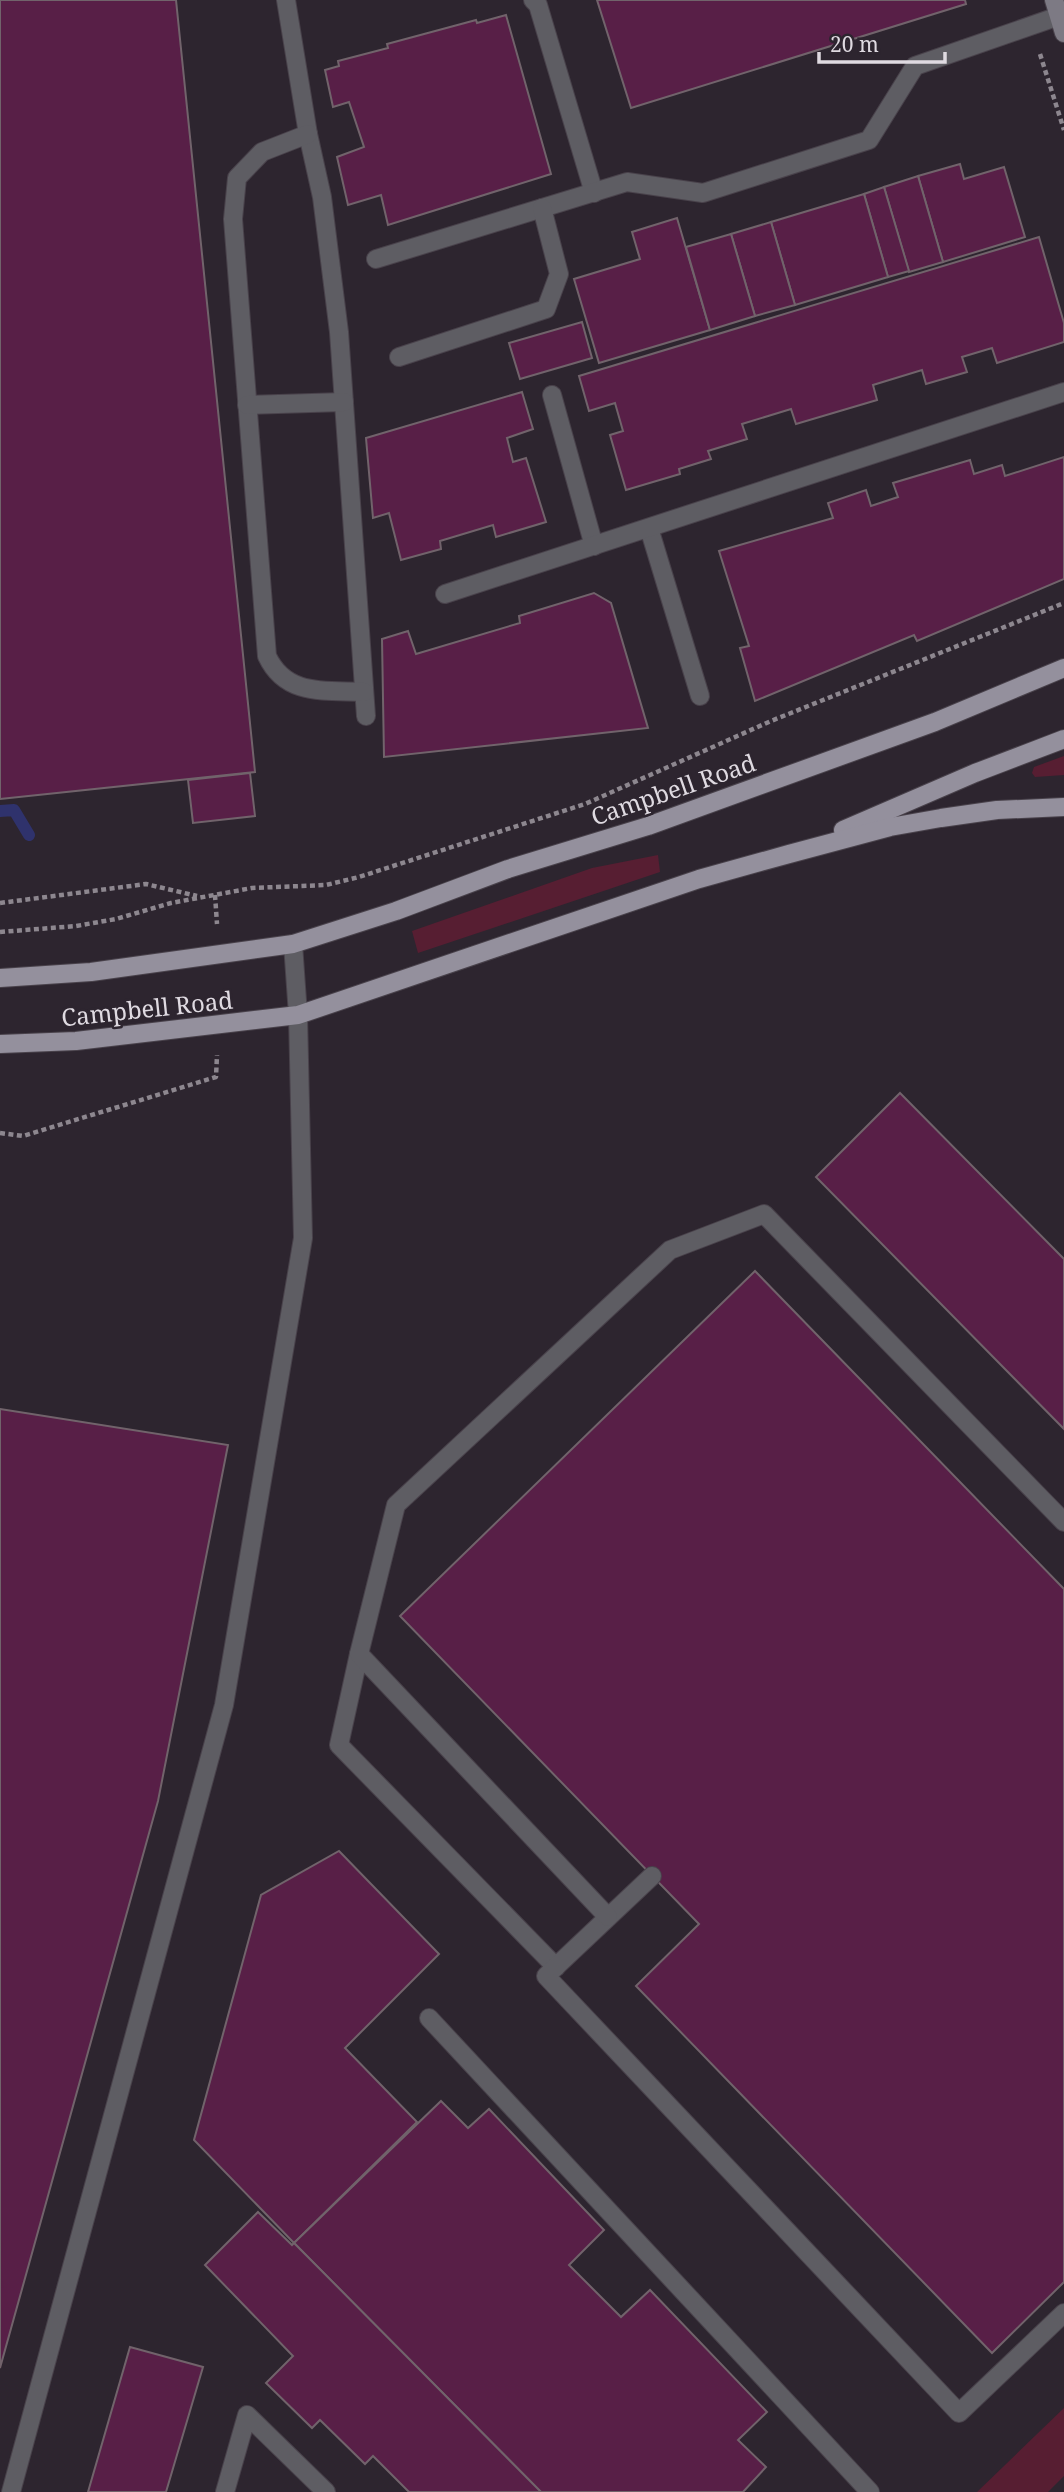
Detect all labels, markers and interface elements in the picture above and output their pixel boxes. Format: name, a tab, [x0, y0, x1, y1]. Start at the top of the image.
scale bar	[819, 21, 945, 65]
text: 20 m	[830, 30, 879, 58]
street label: Campbell Road	[586, 745, 760, 833]
street label: Campbell Road	[60, 983, 235, 1033]

